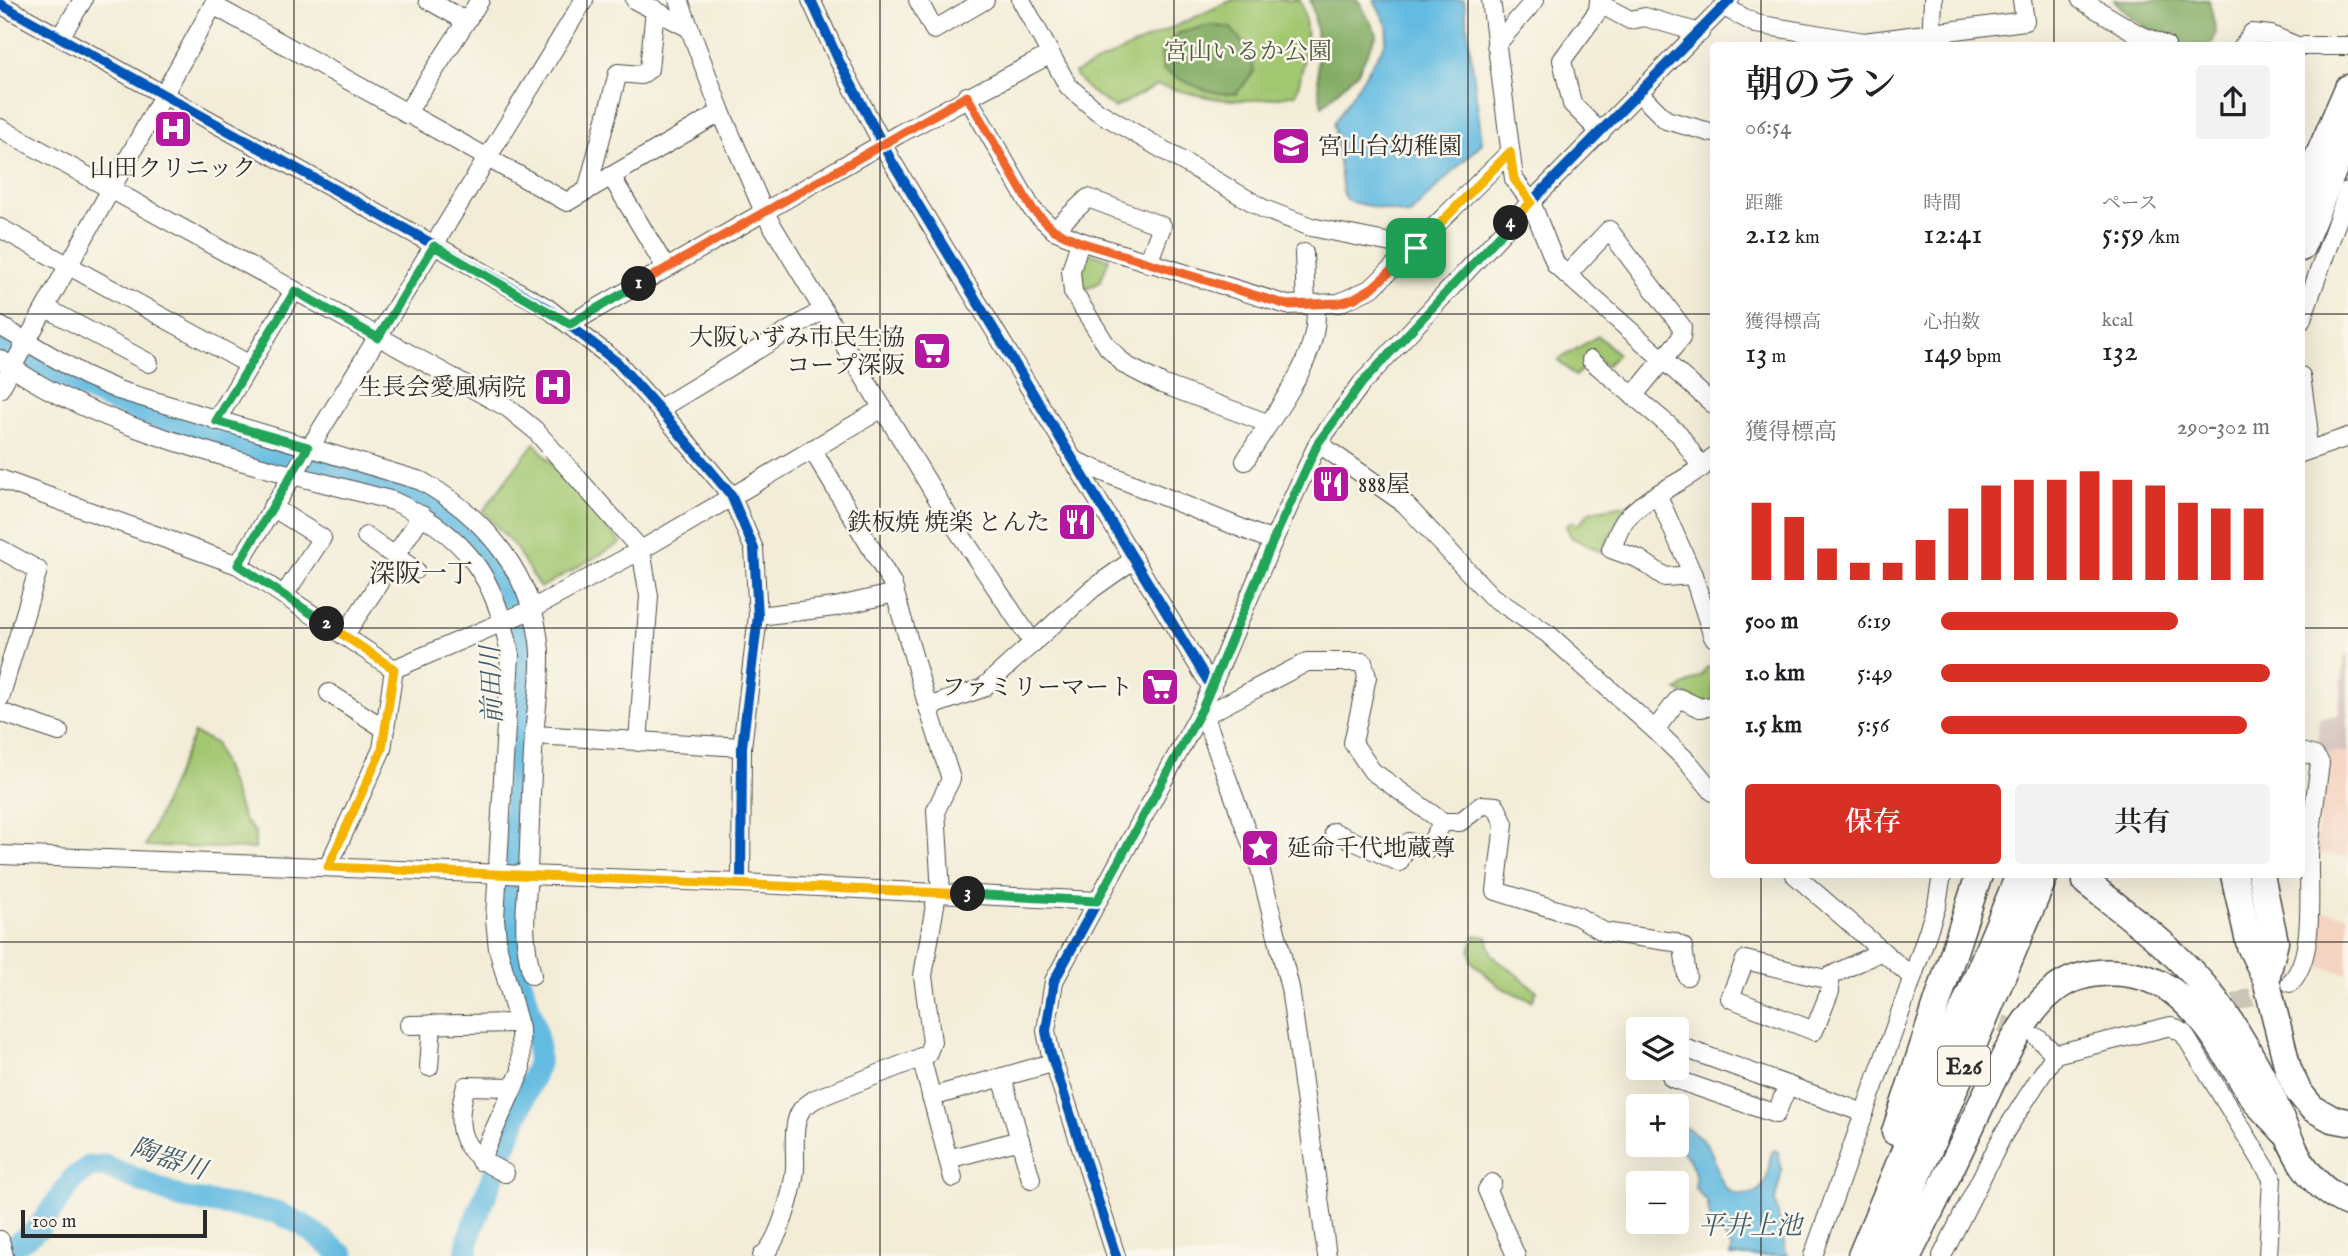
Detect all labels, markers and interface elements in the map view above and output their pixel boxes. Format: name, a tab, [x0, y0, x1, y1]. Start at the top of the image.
park label: 宮山いるか公園	[1164, 37, 1332, 68]
text: 朝のラン	[1745, 63, 1897, 111]
button: share	[2196, 65, 2270, 139]
hospital icon: 山田クリニック	[152, 108, 194, 150]
text: 06:54	[1745, 113, 1792, 142]
school or university icon: 宮山台幼稚園	[1270, 125, 1312, 167]
place label: 宮山台幼稚園	[1318, 132, 1462, 163]
place label: 山田クリニック	[90, 154, 256, 185]
text: 距離	[1745, 192, 1783, 216]
text: 時間	[1923, 192, 1961, 216]
text: ペース	[2102, 192, 2158, 216]
pin: 4	[1494, 206, 1528, 241]
text: 4	[1506, 210, 1515, 234]
text: 2.12	[1745, 216, 1791, 254]
text: 12:41	[1923, 216, 1982, 254]
text: 5:59	[2102, 216, 2144, 254]
pin	[1386, 218, 1446, 278]
text: km	[1791, 226, 1820, 250]
text: /km	[2144, 226, 2180, 250]
icon: arrive	[1397, 229, 1435, 267]
pin: 1	[622, 266, 656, 302]
text: 1	[635, 271, 642, 295]
text: kcal	[2102, 309, 2133, 333]
text: 獲得標高	[1745, 311, 1821, 335]
text: 心拍数	[1923, 311, 1980, 335]
place label: 大阪いずみ市民生協 コープ深阪	[689, 323, 905, 382]
supermarket icon: 大阪いずみ市民生協 コープ深阪	[911, 330, 953, 372]
text: 132	[2102, 333, 2138, 371]
text: 13	[1745, 335, 1767, 373]
text: 149	[1923, 335, 1962, 373]
text: m	[1767, 345, 1786, 369]
text: bpm	[1962, 345, 2002, 369]
hospital icon: 生長会愛風病院	[532, 366, 574, 408]
place label: 生長会愛風病院	[358, 373, 526, 404]
text: 290–302 m	[2177, 413, 2270, 442]
text: 獲得標高	[1745, 418, 1837, 447]
restaurant icon: 888屋	[1310, 463, 1352, 505]
place label: 888屋	[1358, 470, 1410, 501]
restaurant icon: 鉄板焼 焼楽 とんた	[1056, 501, 1098, 543]
place label: 鉄板焼 焼楽 とんた	[848, 508, 1050, 539]
district label: 深阪一丁	[369, 558, 473, 591]
pin: 2	[310, 606, 344, 642]
text: 500 m	[1745, 607, 1799, 636]
text: 6:19	[1857, 607, 1891, 636]
text: 2	[322, 611, 331, 635]
water label: 前田川	[475, 642, 510, 725]
text: 1.0 km	[1745, 659, 1805, 688]
text: 5:49	[1857, 659, 1893, 688]
supermarket icon: ファミリーマート	[1139, 666, 1181, 708]
place label: ファミリーマート	[941, 673, 1133, 704]
text: 1.5 km	[1745, 711, 1802, 740]
text: 5:56	[1857, 711, 1889, 740]
button: 保存	[1745, 784, 2001, 864]
button: 共有	[2015, 784, 2270, 864]
place icon: 延命千代地蔵尊	[1239, 827, 1281, 869]
place label: 延命千代地蔵尊	[1287, 834, 1455, 865]
pin: 3	[950, 876, 986, 912]
text: 3	[964, 881, 971, 905]
map controls	[1626, 1017, 1689, 1234]
button: layers	[1626, 1017, 1689, 1080]
road number: E26	[1938, 1046, 1990, 1086]
button: +	[1626, 1094, 1689, 1157]
water label: 陶器川	[126, 1131, 214, 1189]
button: −	[1626, 1171, 1689, 1234]
scale bar	[21, 1207, 206, 1239]
text: 100 m	[32, 1210, 76, 1234]
water label: 平井上池	[1698, 1210, 1805, 1243]

